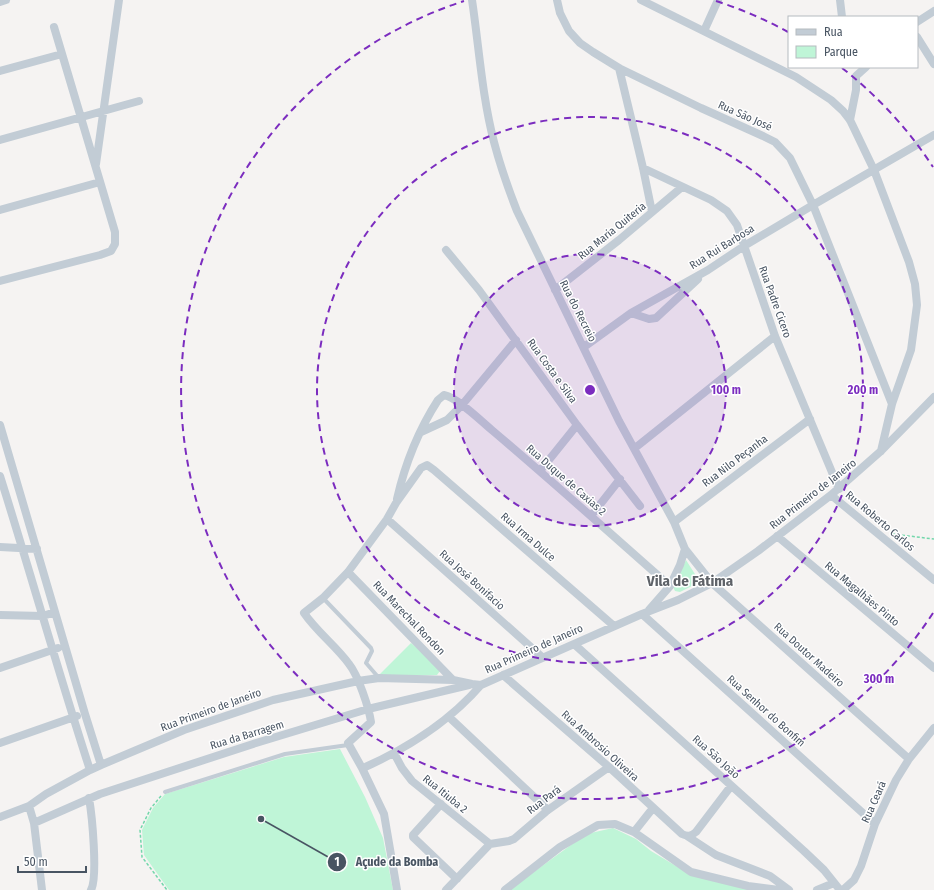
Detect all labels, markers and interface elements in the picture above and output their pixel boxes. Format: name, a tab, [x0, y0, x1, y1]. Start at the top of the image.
legend	[788, 16, 918, 68]
text: Rua	[824, 25, 843, 39]
text: Parque	[824, 45, 858, 59]
street label: Rua São José	[716, 98, 774, 134]
street label: Rua Maria Quiteria	[575, 200, 649, 262]
street label: Rua Rui Barbosa	[687, 222, 757, 272]
street label: Rua Padre Cicero	[756, 264, 794, 340]
street label: Rua do Recreio	[557, 278, 599, 344]
street label: Rua Costa e Silva	[524, 336, 580, 406]
centre of rings	[583, 383, 597, 397]
text: 100 m	[711, 383, 741, 397]
text: 200 m	[847, 383, 878, 397]
street label: Rua Nilo Peçanha	[700, 432, 770, 490]
street label: Rua Duque de Caxias 2	[523, 442, 609, 518]
street label: Rua Primeiro de Janeiro	[767, 456, 859, 532]
street label: Rua Roberto Carlos	[843, 488, 917, 554]
street label: Rua Irma Dulce	[498, 510, 558, 564]
street label: Rua José Bonifacio	[437, 547, 507, 613]
street label: Rua Magalhães Pinto	[822, 559, 902, 629]
district label: Vila de Fátima	[646, 572, 734, 590]
street label: Rua Marechal Rondon	[370, 578, 448, 658]
street label: Rua Doutor Madeiro	[771, 620, 847, 690]
street label: Rua Primeiro de Janeiro	[483, 621, 585, 677]
text: 300 m	[863, 672, 894, 686]
street label: Rua Senhor do Bonfim	[724, 673, 808, 749]
street label: Rua Primeiro de Janeiro	[159, 686, 263, 734]
street label: Rua Ambrosio Oliveira	[559, 708, 641, 784]
street label: Rua da Barragem	[209, 718, 285, 752]
street label: Rua São João	[690, 732, 742, 782]
street label: Rua Itiuba 2	[420, 772, 470, 816]
street label: Rua Ceará	[859, 779, 889, 825]
street label: Rua Pará	[524, 783, 564, 817]
scale bar	[18, 848, 86, 874]
callout: Açude da Bomba	[327, 850, 446, 874]
text: 50 m	[24, 855, 48, 869]
text: 1	[334, 855, 340, 869]
text: Açude da Bomba	[355, 855, 438, 870]

